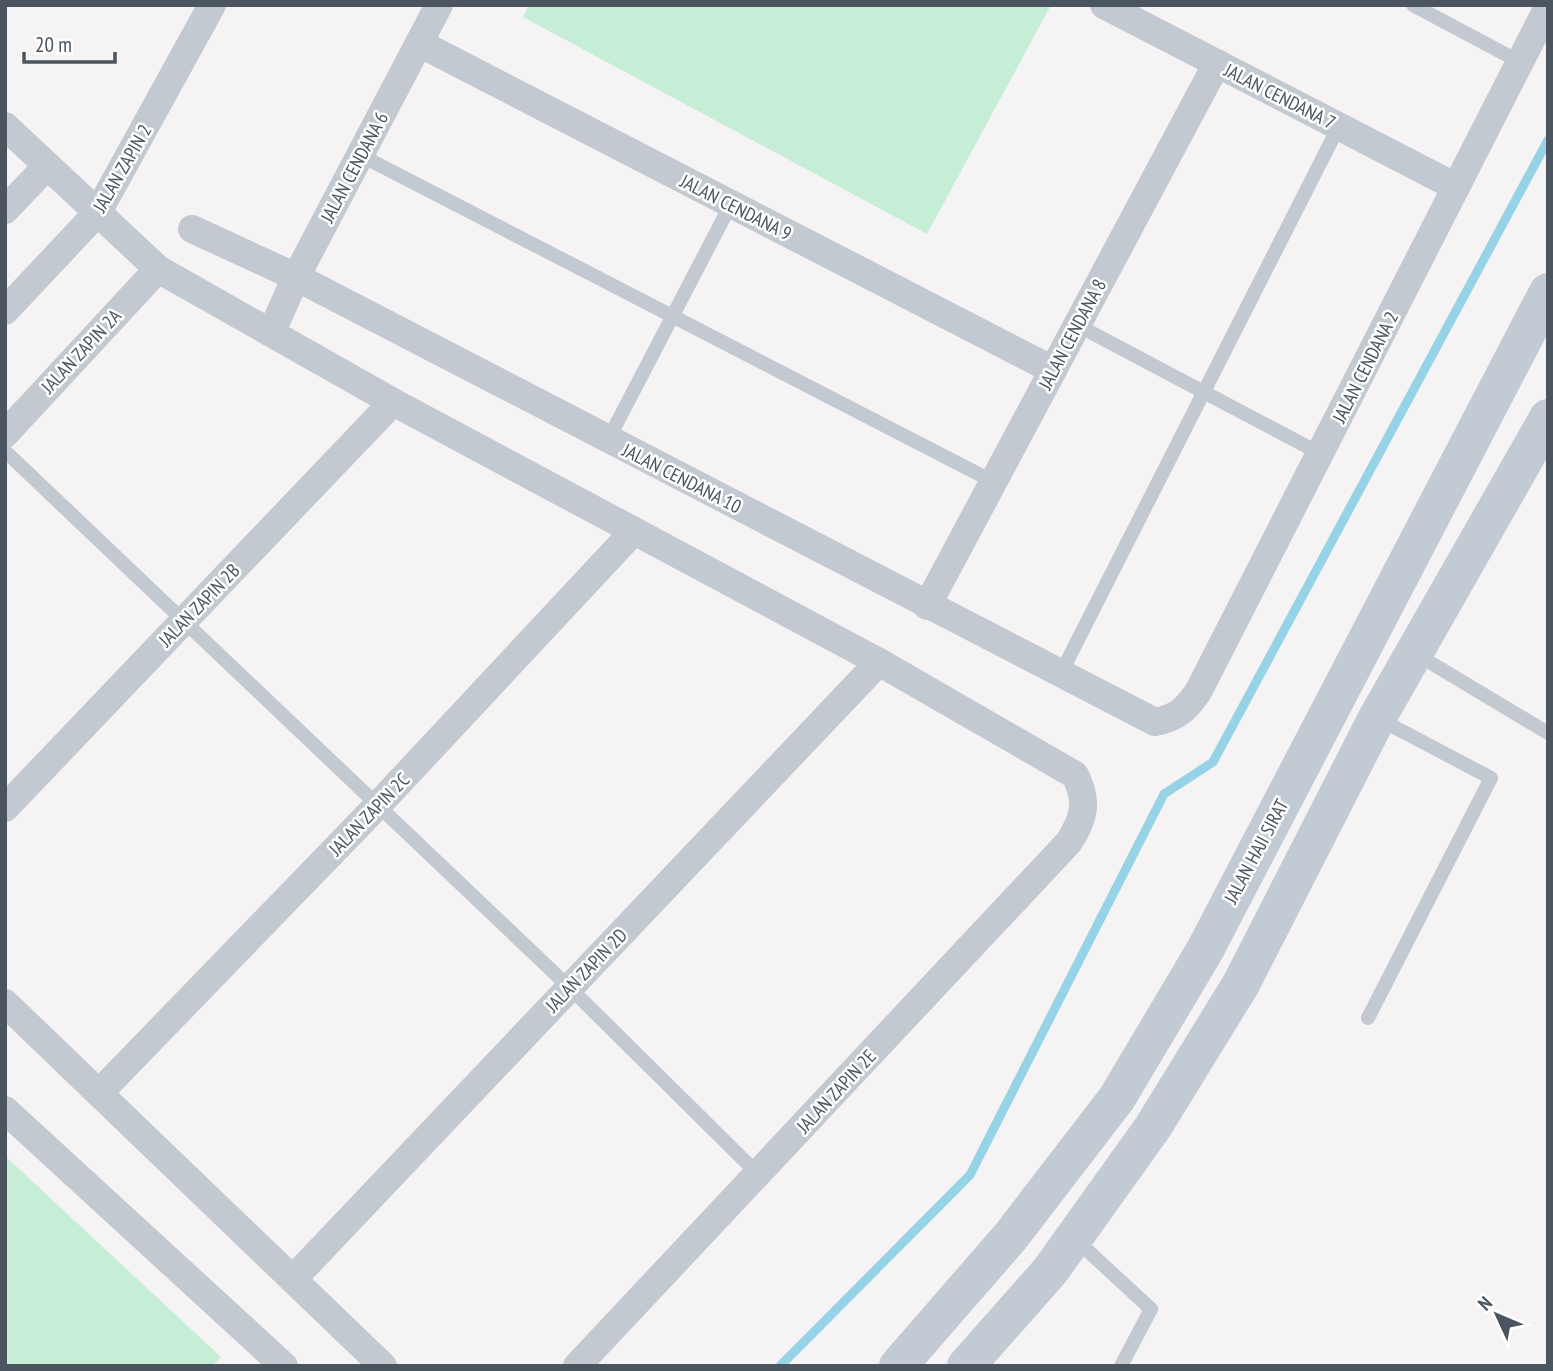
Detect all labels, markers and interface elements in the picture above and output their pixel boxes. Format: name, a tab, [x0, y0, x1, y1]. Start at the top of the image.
scale bar	[24, 21, 116, 65]
text: 20 m	[35, 31, 72, 58]
street label: JALAN CENDANA 7	[1219, 57, 1340, 134]
street label: JALAN CENDANA 6	[314, 108, 393, 227]
street label: JALAN ZAPIN 2	[87, 120, 157, 217]
street label: JALAN CENDANA 9	[675, 168, 796, 245]
street label: JALAN CENDANA 8	[1032, 275, 1111, 394]
street label: JALAN ZAPIN 2A	[35, 304, 126, 399]
street label: JALAN CENDANA 2	[1326, 307, 1403, 428]
street label: JALAN CENDANA 10	[618, 437, 745, 518]
street label: JALAN ZAPIN 2B	[153, 558, 245, 652]
street label: JALAN ZAPIN 2C	[323, 767, 415, 861]
street label: JALAN HAJI SIRAT	[1218, 794, 1294, 908]
street label: JALAN ZAPIN 2D	[539, 923, 632, 1018]
street label: JALAN ZAPIN 2E	[791, 1044, 881, 1138]
north arrow	[1462, 1280, 1532, 1350]
text: N	[1473, 1291, 1497, 1315]

